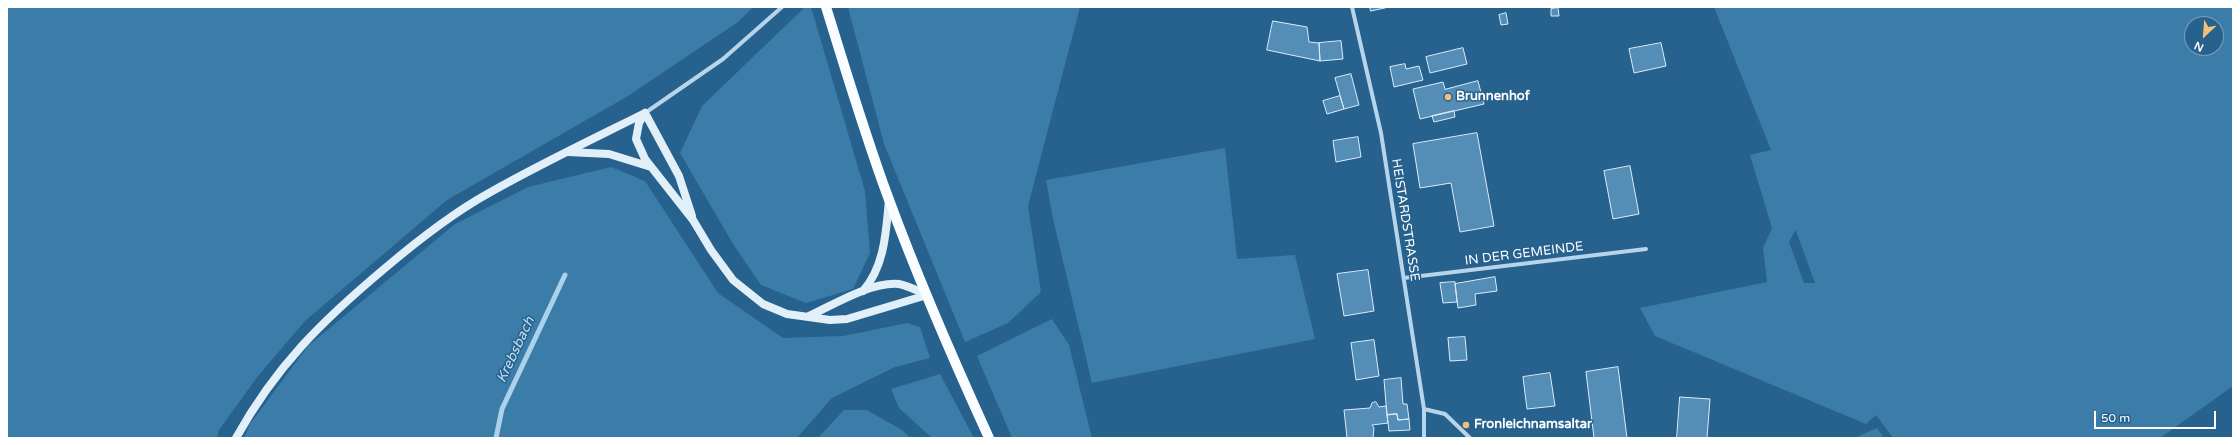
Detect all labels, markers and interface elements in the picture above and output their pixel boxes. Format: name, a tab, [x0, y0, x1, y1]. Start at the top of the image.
north arrow	[2184, 16, 2224, 56]
text: N	[2192, 39, 2206, 54]
place label: Brunnenhof	[1456, 89, 1530, 105]
marker: Brunnenhof	[1443, 92, 1453, 102]
street label: HEISTARDSTRASSE	[1388, 158, 1422, 282]
street label: IN DER GEMEINDE	[1464, 239, 1584, 269]
water label: Krebsbach	[493, 314, 539, 386]
scale bar	[2096, 403, 2218, 429]
text: 50 m	[2101, 411, 2130, 425]
place label: Fronleichnamsaltar	[1474, 417, 1592, 433]
marker: Fronleichnamsaltar	[1461, 420, 1471, 430]

